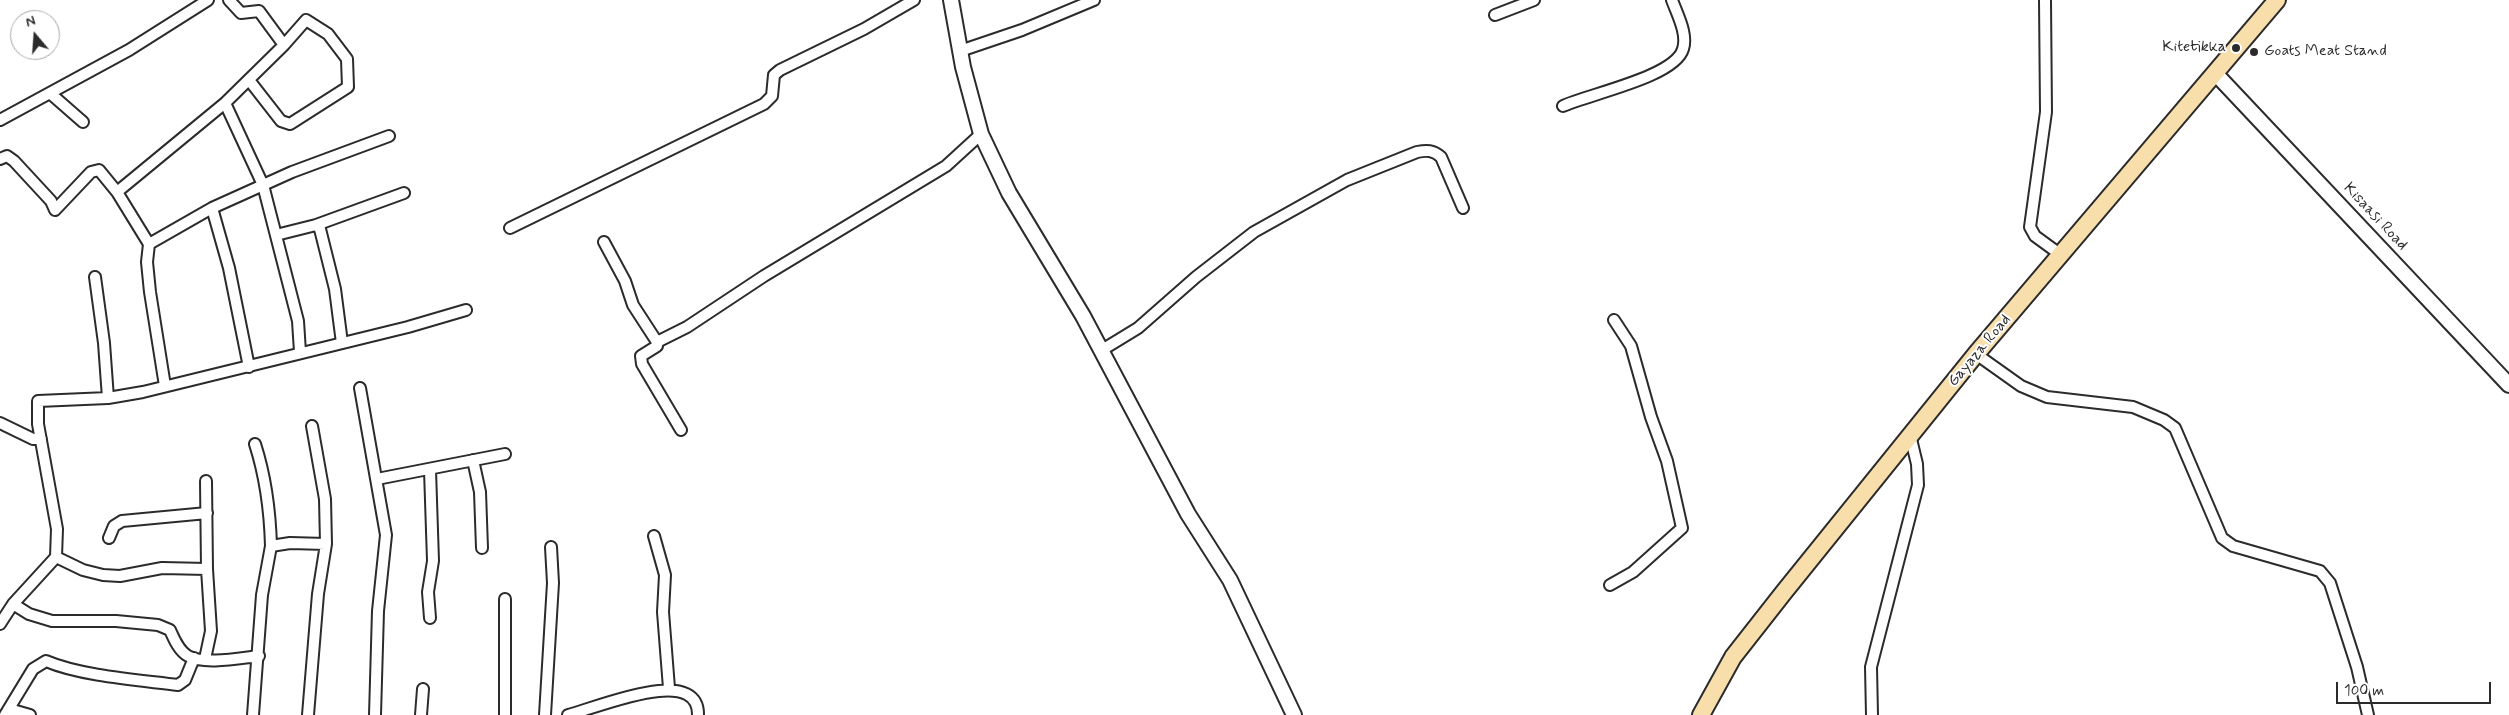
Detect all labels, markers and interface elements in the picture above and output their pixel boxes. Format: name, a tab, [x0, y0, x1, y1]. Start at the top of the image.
north arrow	[10, 10, 60, 60]
text: N	[23, 12, 38, 32]
place label: Kitetikka	[2162, 38, 2226, 58]
marker: Kitetikka	[2230, 42, 2242, 54]
place label: Goats Meat Stand	[2264, 42, 2387, 62]
marker: Goats Meat Stand	[2248, 46, 2260, 58]
street label: Kisaasi Road	[2339, 179, 2411, 255]
street label: Gayaza Road	[1944, 311, 2016, 391]
scale bar	[2339, 672, 2494, 704]
text: 100 m	[2344, 681, 2384, 701]

